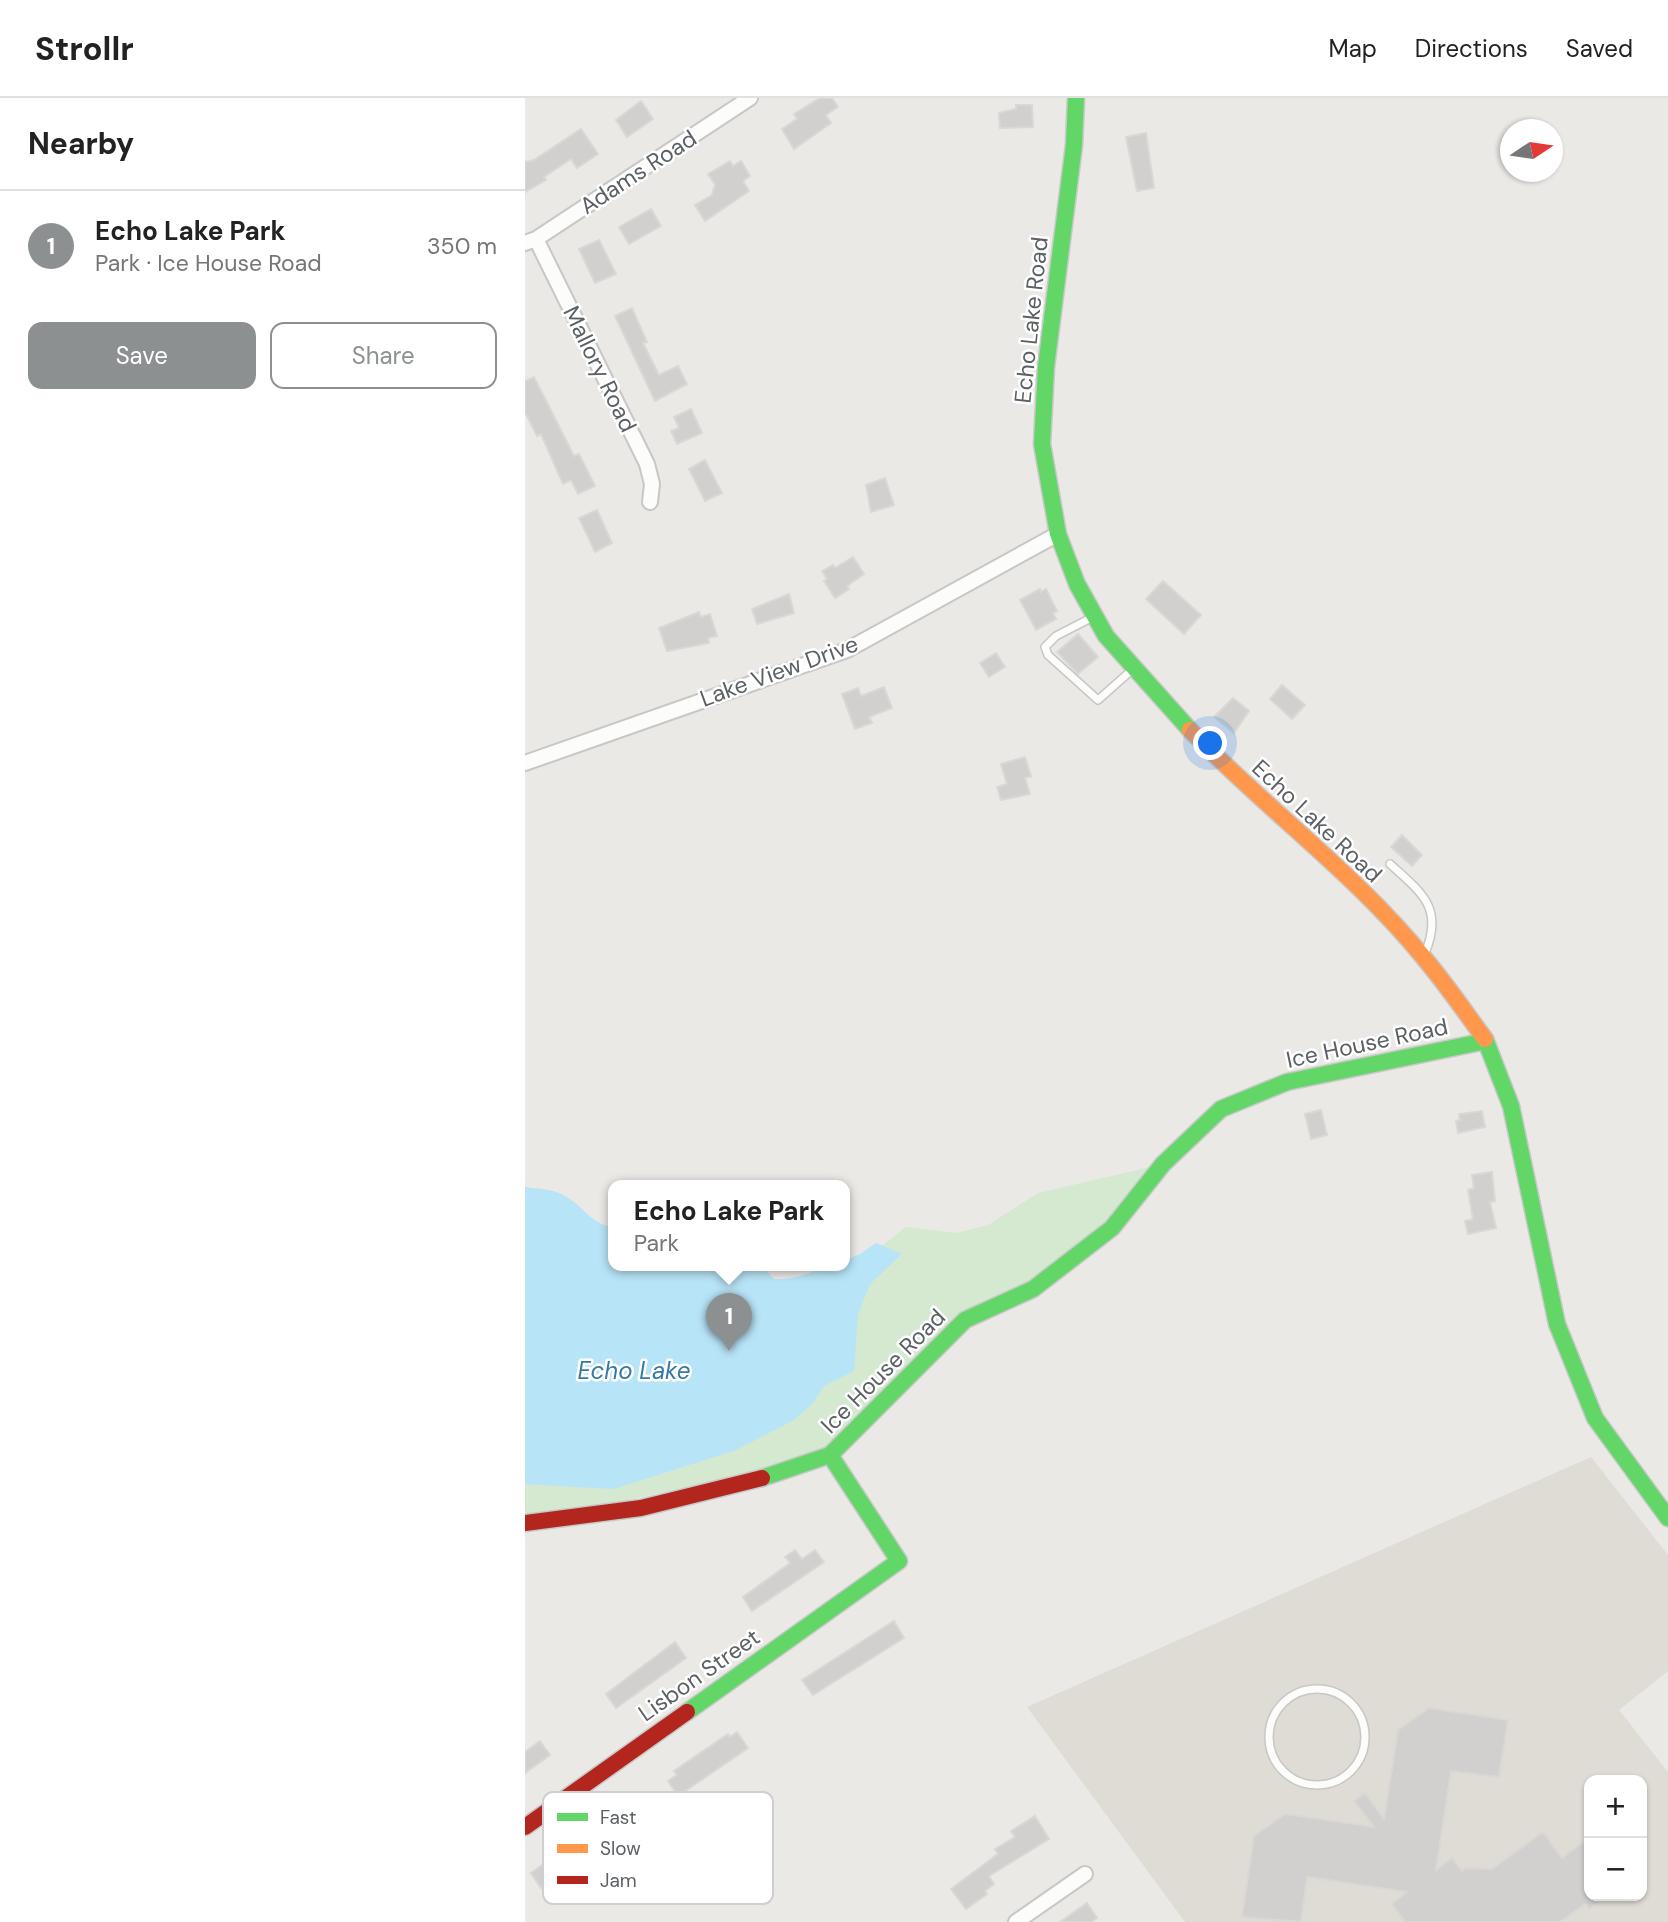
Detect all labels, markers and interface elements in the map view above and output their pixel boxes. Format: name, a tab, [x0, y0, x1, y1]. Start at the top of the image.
text: Strollr	[35, 27, 134, 70]
text: Map	[1329, 33, 1377, 64]
text: Directions	[1415, 33, 1528, 64]
text: Saved	[1566, 33, 1633, 64]
north arrow	[1500, 119, 1563, 182]
street label: Adams Road	[574, 123, 702, 221]
text: Nearby	[28, 124, 134, 163]
text: Echo Lake Park	[95, 214, 285, 248]
text: 1	[47, 231, 55, 261]
text: 350 m	[427, 231, 497, 261]
street label: Echo Lake Road	[1007, 235, 1055, 405]
text: Park · Ice House Road	[95, 248, 322, 278]
street label: Mallory Road	[557, 301, 643, 437]
button: Save	[28, 322, 256, 389]
button: Share	[270, 322, 497, 389]
street label: Lake View Drive	[696, 628, 862, 714]
your location	[1193, 726, 1227, 760]
street label: Echo Lake Road	[1246, 753, 1388, 889]
street label: Ice House Road	[1283, 1011, 1451, 1075]
popup	[608, 1180, 850, 1271]
text: Echo Lake Park	[634, 1194, 824, 1228]
text: Park	[634, 1228, 679, 1258]
pin: 1	[706, 1293, 752, 1351]
street label: Ice House Road	[814, 1302, 952, 1440]
water label: Echo Lake	[577, 1355, 691, 1386]
street label: Lisbon Street	[632, 1622, 766, 1728]
map controls	[1584, 1775, 1647, 1901]
button: +	[1584, 1775, 1647, 1838]
legend	[543, 1792, 773, 1904]
text: Fast	[600, 1805, 636, 1830]
text: Slow	[600, 1836, 641, 1861]
button: −	[1584, 1838, 1647, 1901]
text: Jam	[600, 1868, 637, 1893]

